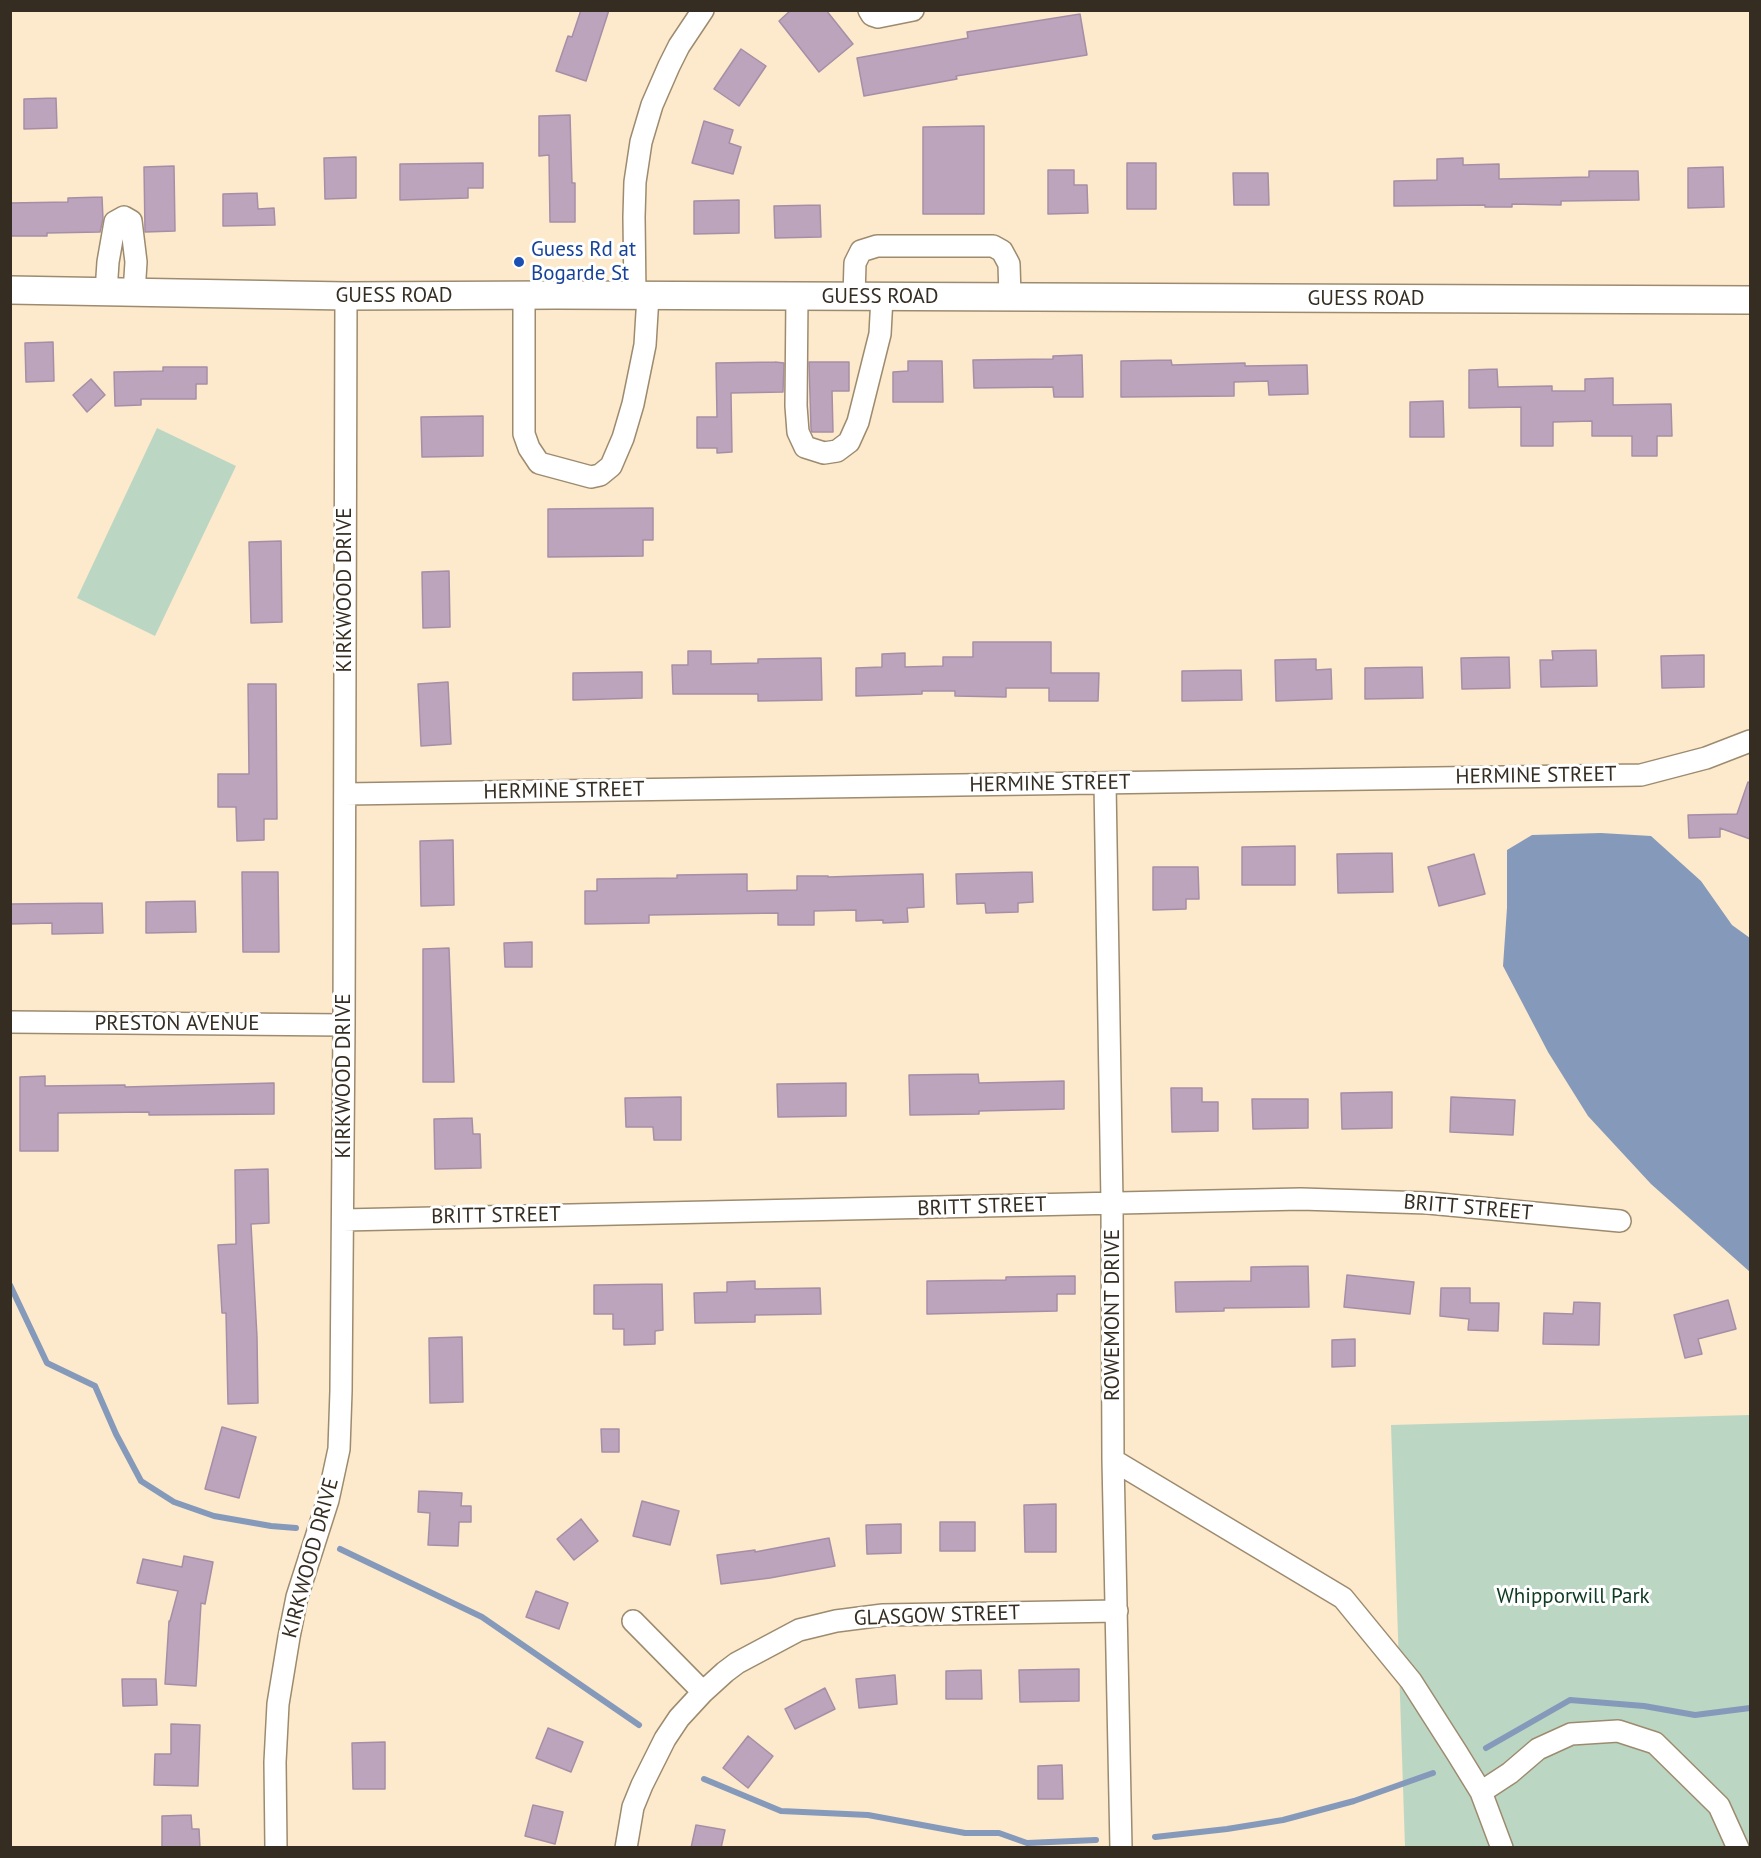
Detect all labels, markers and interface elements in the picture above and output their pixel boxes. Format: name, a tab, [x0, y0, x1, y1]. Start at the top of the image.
place label: Guess Rd at Bogarde St	[531, 237, 636, 287]
marker: Guess Rd at Bogarde St	[512, 255, 526, 269]
street label: GUESS ROAD	[335, 283, 453, 309]
street label: GUESS ROAD	[821, 284, 939, 310]
street label: GUESS ROAD	[1307, 286, 1425, 312]
street label: KIRKWOOD DRIVE	[332, 508, 358, 672]
street label: HERMINE STREET	[1455, 762, 1617, 790]
street label: HERMINE STREET	[969, 770, 1131, 798]
street label: HERMINE STREET	[483, 777, 645, 805]
street label: KIRKWOOD DRIVE	[331, 994, 357, 1158]
street label: PRESTON AVENUE	[95, 1011, 259, 1037]
street label: BRITT STREET	[1402, 1190, 1534, 1226]
street label: BRITT STREET	[917, 1192, 1047, 1222]
street label: BRITT STREET	[431, 1202, 561, 1230]
street label: ROWEMONT DRIVE	[1100, 1229, 1126, 1401]
street label: KIRKWOOD DRIVE	[278, 1475, 344, 1641]
park label: Whipporwill Park	[1496, 1584, 1650, 1610]
street label: GLASGOW STREET	[853, 1601, 1021, 1631]

